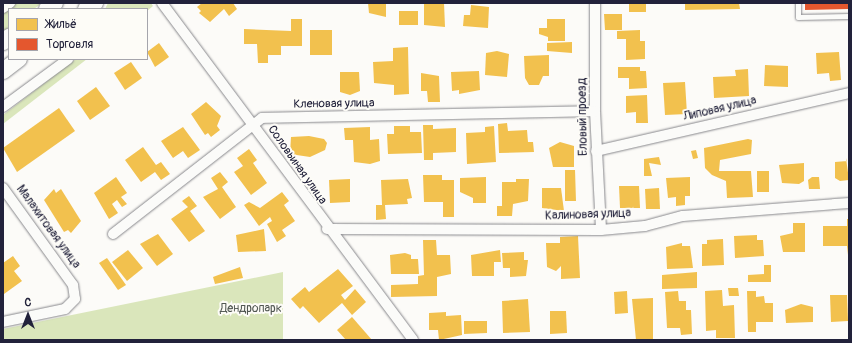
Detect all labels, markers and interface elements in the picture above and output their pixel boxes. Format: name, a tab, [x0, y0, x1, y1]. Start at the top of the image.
legend	[8, 8, 148, 60]
text: Жильё	[46, 17, 77, 32]
text: Торговля	[46, 37, 93, 52]
street label: Еловый проезд	[575, 78, 591, 156]
street label: Липовая улица	[682, 94, 758, 124]
street label: Кленовая улица	[293, 96, 375, 112]
street label: Соловьиная улица	[264, 123, 330, 207]
street label: Малахитовая улица	[13, 183, 83, 271]
street label: Калиновая улица	[545, 206, 631, 224]
north arrow	[8, 295, 48, 335]
text: С	[25, 296, 31, 309]
park label: Дендропарк	[220, 302, 282, 316]

